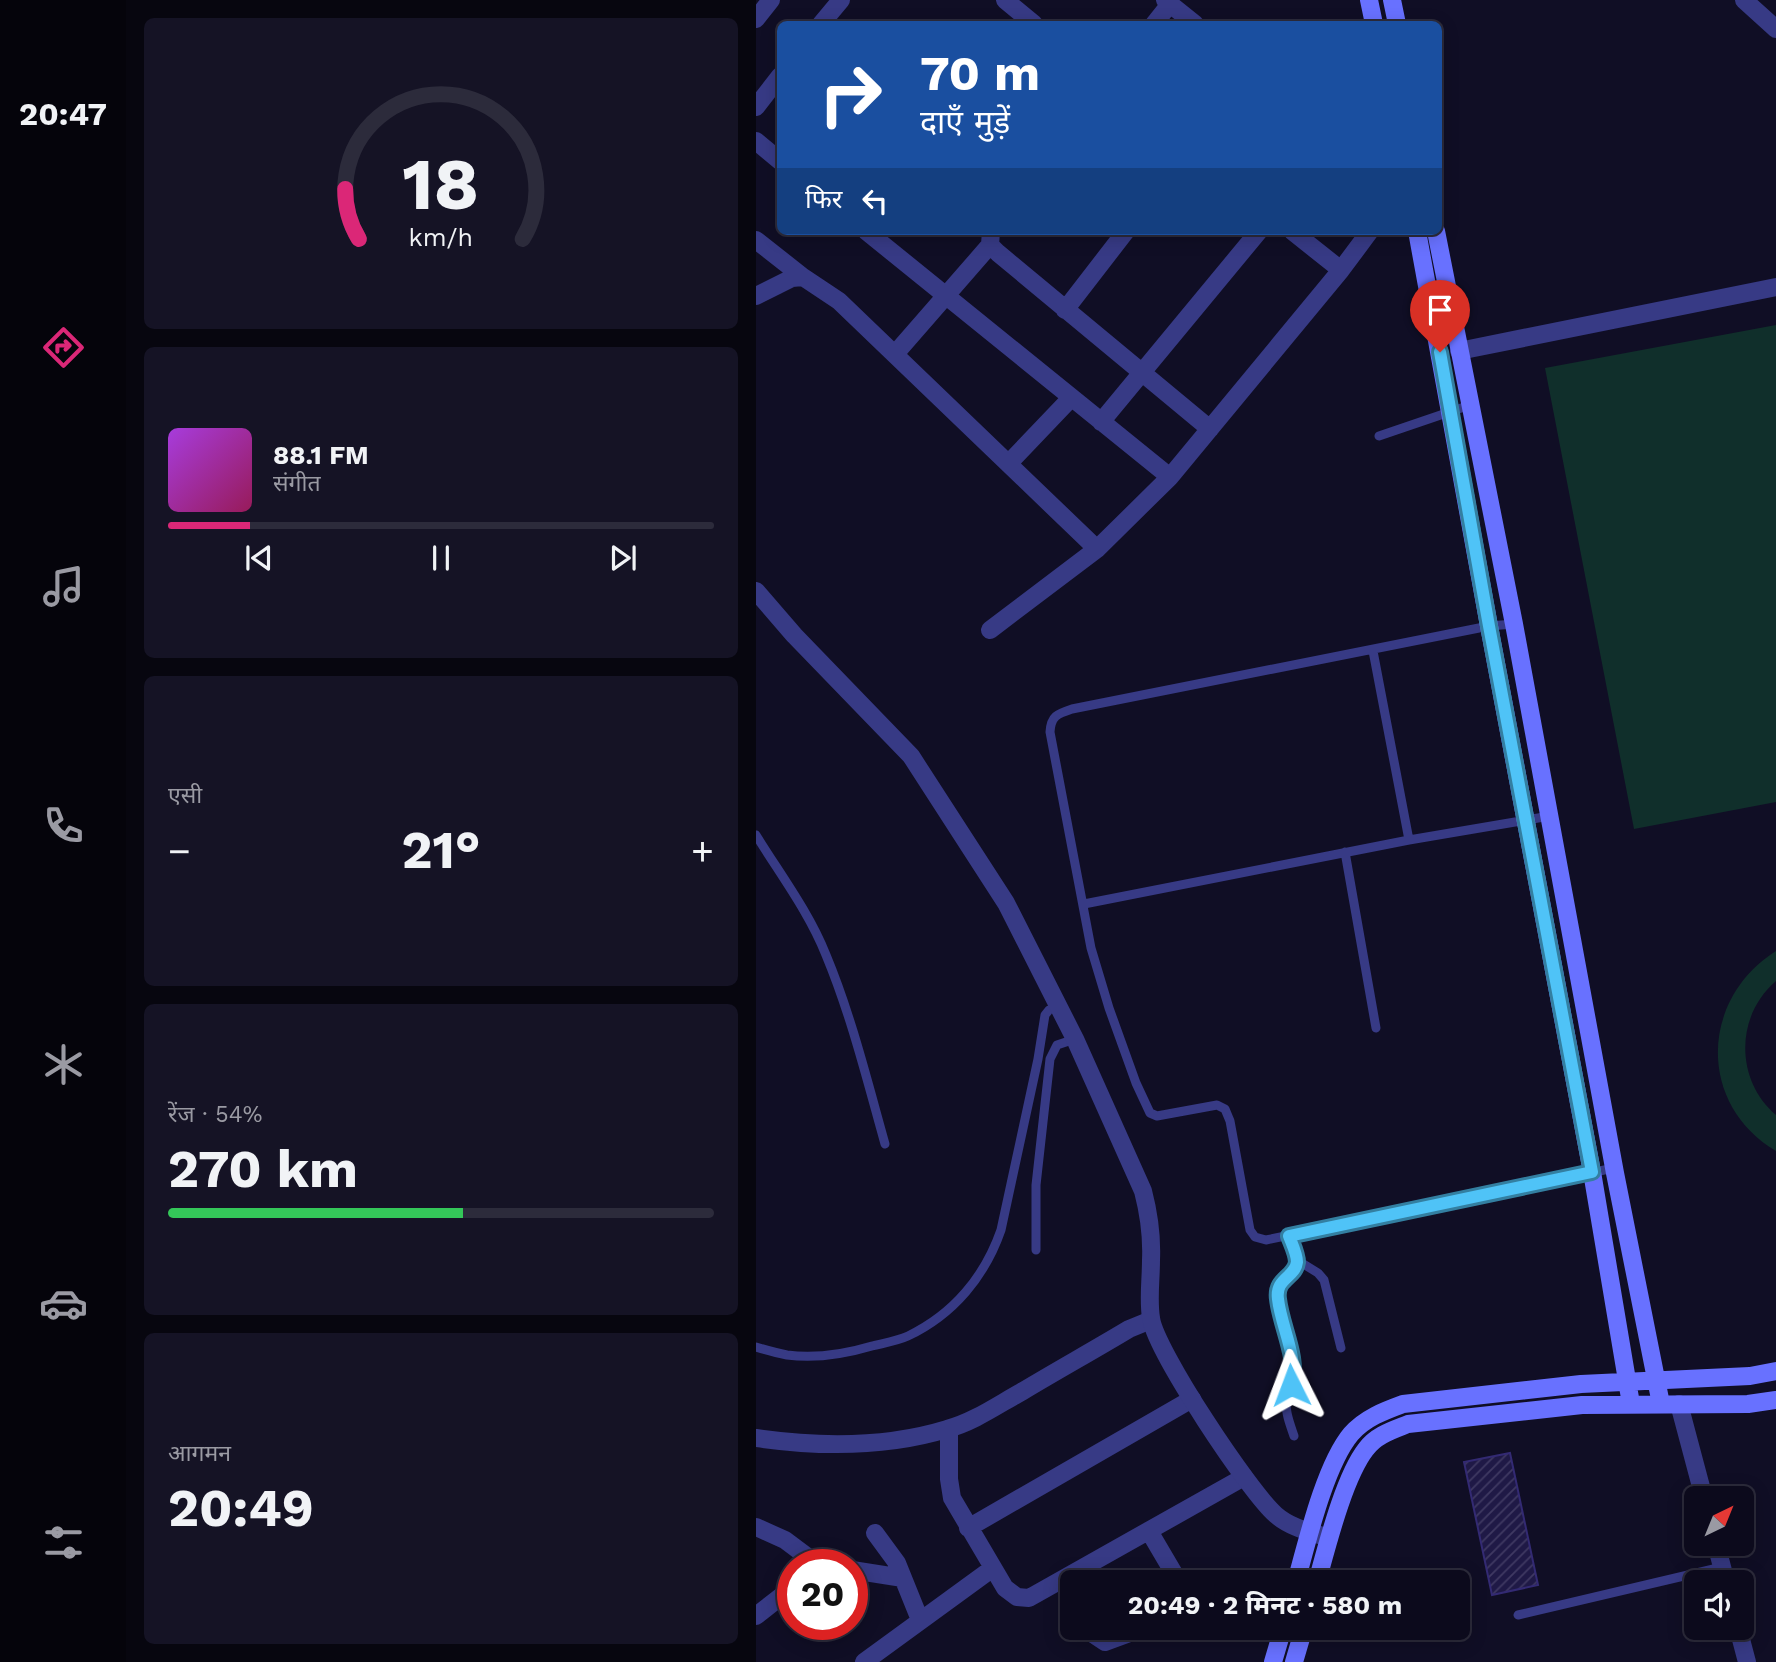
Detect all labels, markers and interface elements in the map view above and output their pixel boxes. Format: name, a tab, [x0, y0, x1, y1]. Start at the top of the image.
text: 70 m	[920, 44, 1040, 102]
icon: right	[805, 49, 896, 140]
text: 20:47	[19, 95, 107, 133]
text: दाएँ मुड़ें	[920, 103, 1010, 141]
text: 18	[402, 142, 480, 228]
icon: left	[856, 182, 894, 220]
text: फिर	[805, 184, 842, 214]
text: km/h	[409, 223, 473, 252]
pin	[1410, 280, 1470, 352]
icon: arrive	[1421, 291, 1459, 329]
icon: directions	[39, 323, 88, 372]
text: 88.1 FM	[273, 440, 369, 470]
text: संगीत	[273, 470, 321, 497]
icon: previous	[240, 539, 278, 577]
icon: pause	[422, 539, 460, 577]
icon: next	[604, 539, 642, 577]
icon: music	[39, 562, 88, 611]
text: एसी	[168, 782, 202, 809]
icon: phone	[39, 801, 88, 850]
text: 21°	[401, 820, 481, 881]
text: −	[168, 829, 191, 873]
text: +	[691, 829, 714, 873]
icon: climate	[39, 1040, 88, 1089]
text: रेंज · 54%	[168, 1101, 262, 1128]
text: 270 km	[168, 1139, 358, 1200]
icon: car	[39, 1279, 88, 1328]
position arrow	[1254, 1348, 1328, 1422]
text: आगमन	[168, 1440, 231, 1467]
text: 20:49	[168, 1478, 314, 1539]
north arrow	[1684, 1486, 1754, 1556]
map controls	[1684, 1486, 1754, 1640]
icon: filters	[39, 1518, 88, 1567]
speed limit sign: 20	[777, 1549, 868, 1640]
button: sound	[1684, 1570, 1754, 1640]
text: 20:49 · 2 मिनट · 580 m	[1128, 1590, 1402, 1620]

